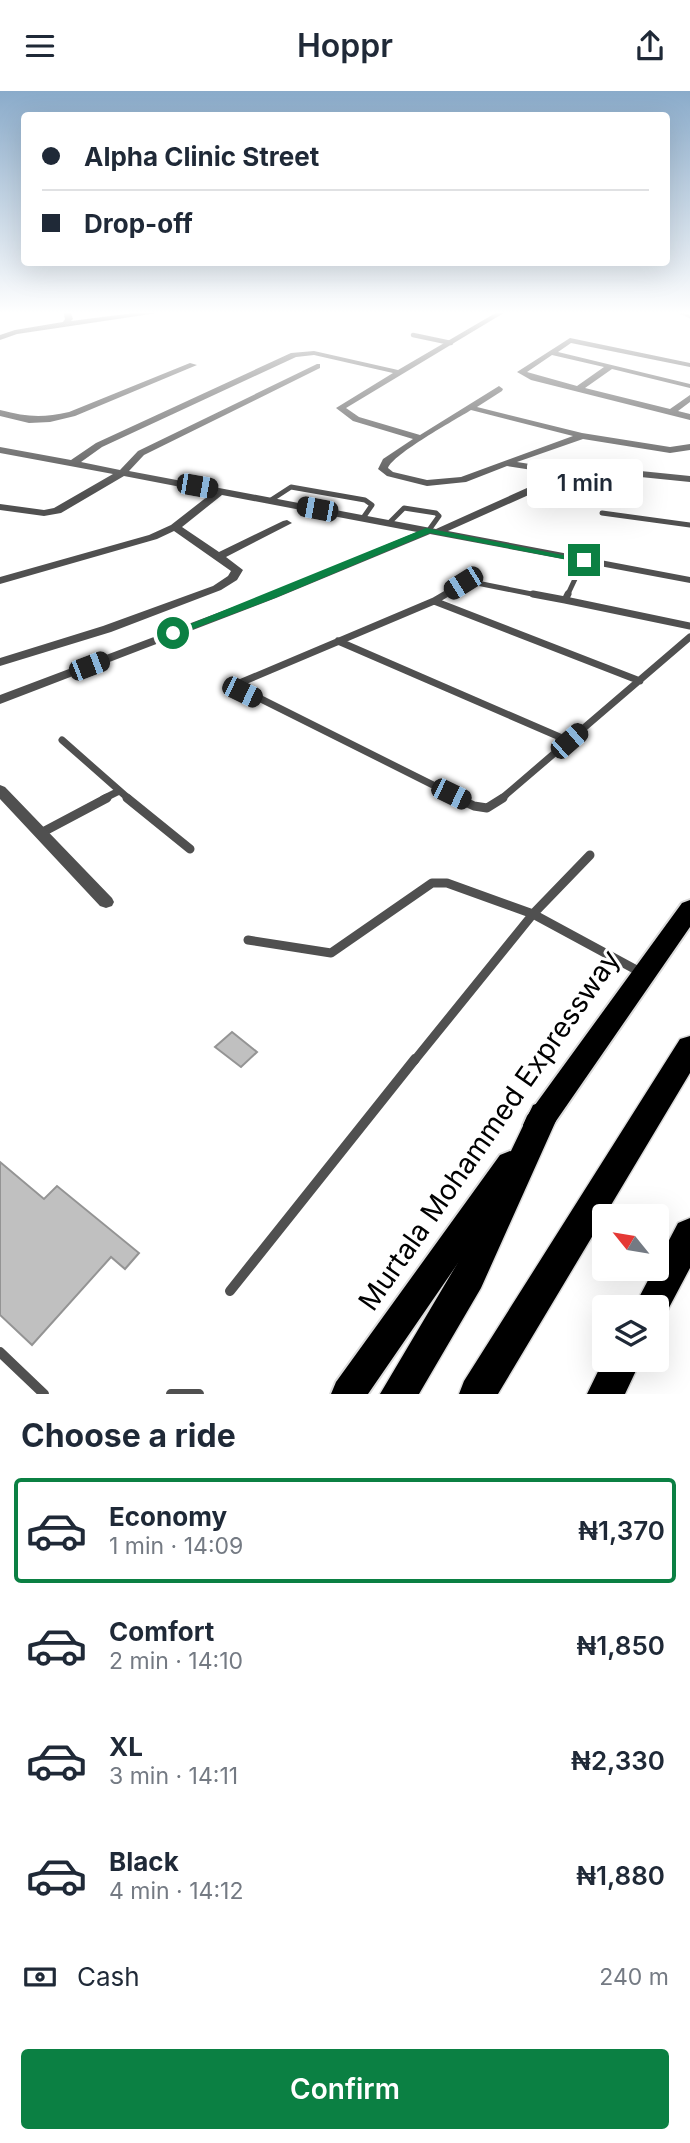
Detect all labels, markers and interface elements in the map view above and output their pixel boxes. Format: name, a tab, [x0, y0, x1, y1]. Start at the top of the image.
text: Hoppr	[297, 26, 393, 65]
icon: menu	[21, 27, 59, 65]
icon: share	[631, 27, 669, 65]
text: Alpha Clinic Street	[84, 141, 319, 172]
text: Drop-off	[84, 208, 193, 239]
callout: 1 min	[526, 459, 642, 507]
text: 1 min	[557, 469, 613, 497]
car	[175, 472, 220, 500]
car	[295, 495, 340, 523]
route end	[568, 544, 600, 576]
car	[440, 563, 487, 603]
route start	[157, 617, 189, 649]
car	[66, 649, 113, 683]
car	[219, 673, 266, 711]
car	[547, 719, 592, 763]
car	[428, 775, 475, 813]
street label: Murtala Mohammed Expressway	[351, 943, 627, 1317]
north arrow	[592, 1204, 668, 1281]
map controls	[592, 1204, 669, 1372]
button: layers	[592, 1295, 669, 1372]
text: Choose a ride	[21, 1416, 236, 1455]
icon: car	[25, 1499, 88, 1562]
text: Economy	[109, 1501, 227, 1532]
text: ₦1,370	[578, 1515, 665, 1546]
text: 1 min · 14:09	[109, 1532, 243, 1560]
icon: car	[25, 1614, 88, 1677]
text: Comfort	[109, 1616, 214, 1647]
text: ₦1,850	[576, 1630, 665, 1661]
text: 2 min · 14:10	[109, 1647, 243, 1675]
icon: car	[25, 1729, 88, 1792]
text: XL	[109, 1731, 143, 1762]
text: ₦2,330	[571, 1745, 665, 1776]
text: 3 min · 14:11	[109, 1762, 238, 1790]
icon: car	[25, 1844, 88, 1907]
text: Black	[109, 1846, 179, 1877]
text: ₦1,880	[576, 1860, 665, 1891]
text: 4 min · 14:12	[109, 1877, 243, 1905]
icon: cash	[21, 1958, 59, 1996]
text: Cash	[77, 1961, 140, 1992]
text: 240 m	[599, 1963, 669, 1991]
button: Confirm	[21, 2049, 669, 2129]

